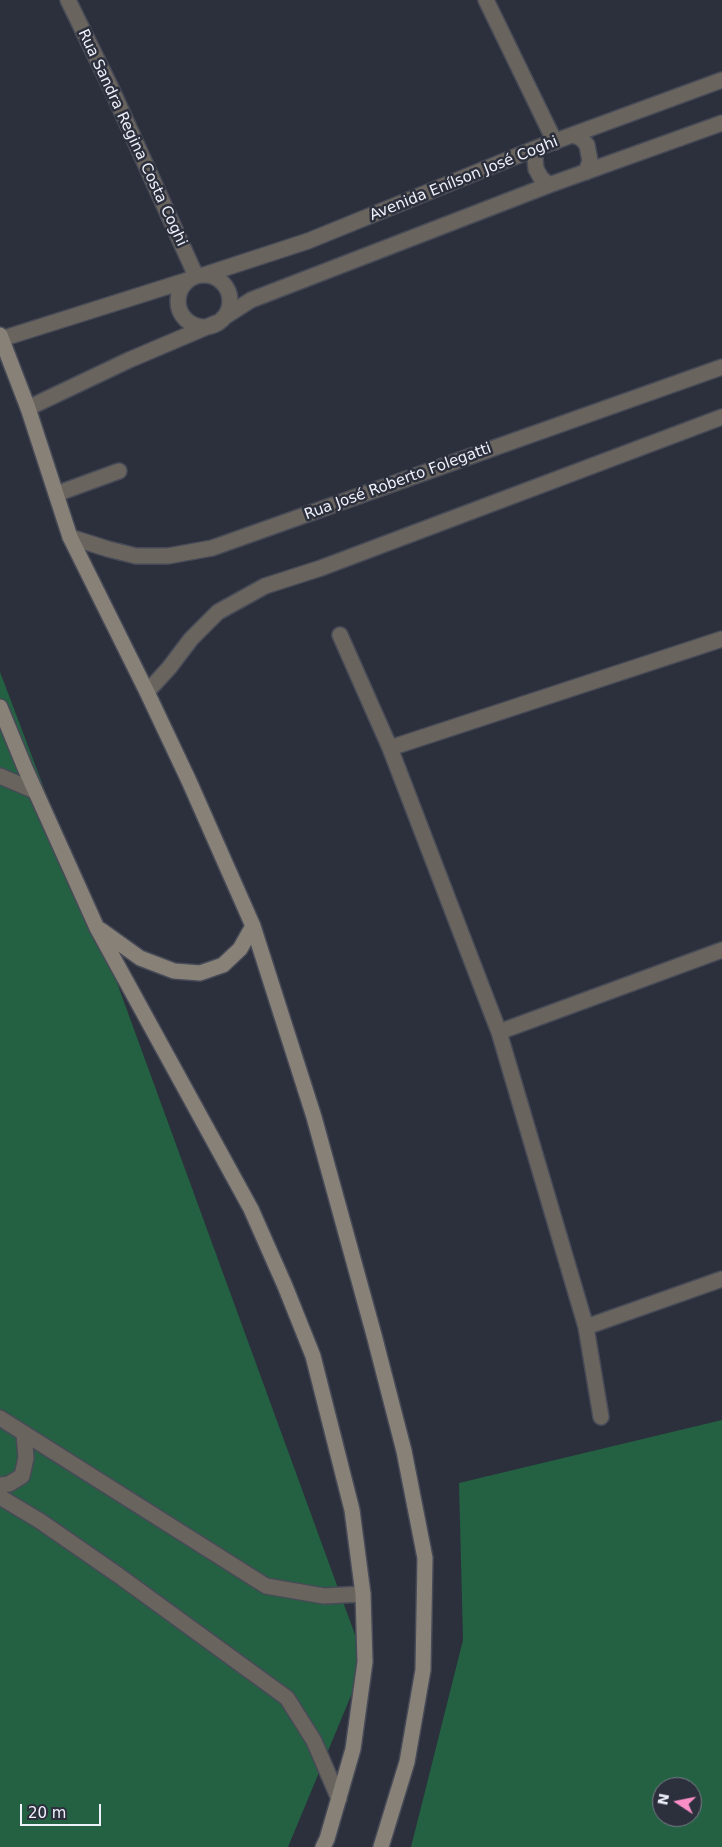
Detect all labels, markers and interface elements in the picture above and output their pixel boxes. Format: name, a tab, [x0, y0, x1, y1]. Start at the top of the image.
street label: Rua Sandra Regina Costa Coghi	[74, 27, 190, 249]
street label: Avenida Enílson José Coghi	[367, 133, 561, 225]
street label: Rua José Roberto Folegatti	[302, 440, 494, 524]
north arrow	[652, 1777, 702, 1827]
text: N	[654, 1792, 672, 1807]
scale bar	[22, 1794, 104, 1826]
text: 20 m	[28, 1804, 66, 1822]

